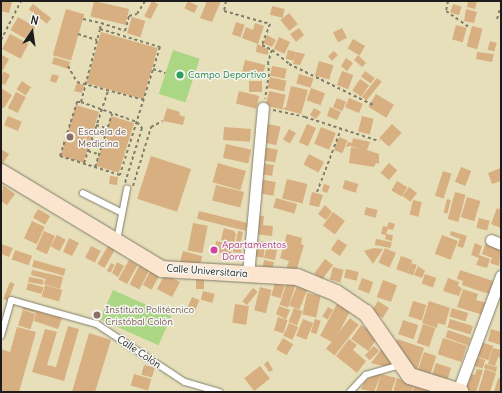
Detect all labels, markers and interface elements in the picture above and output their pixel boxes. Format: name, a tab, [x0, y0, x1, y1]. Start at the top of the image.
north arrow	[12, 12, 52, 52]
text: N	[29, 13, 40, 28]
place label: Campo Deportivo	[188, 69, 267, 81]
marker: Campo Deportivo	[175, 70, 185, 80]
place label: Escuela de Medicina	[78, 125, 126, 148]
marker: Escuela de Medicina	[65, 132, 75, 142]
place label: Apartamentos Dora	[222, 238, 286, 262]
marker: Apartamentos Dora	[209, 245, 219, 255]
street label: Calle Universitaria	[166, 262, 248, 280]
place label: Instituto Politécnico Cristóbal Colón	[105, 303, 194, 326]
marker: Instituto Politécnico Cristóbal Colón	[92, 310, 102, 320]
street label: Calle Colón	[115, 333, 163, 371]

